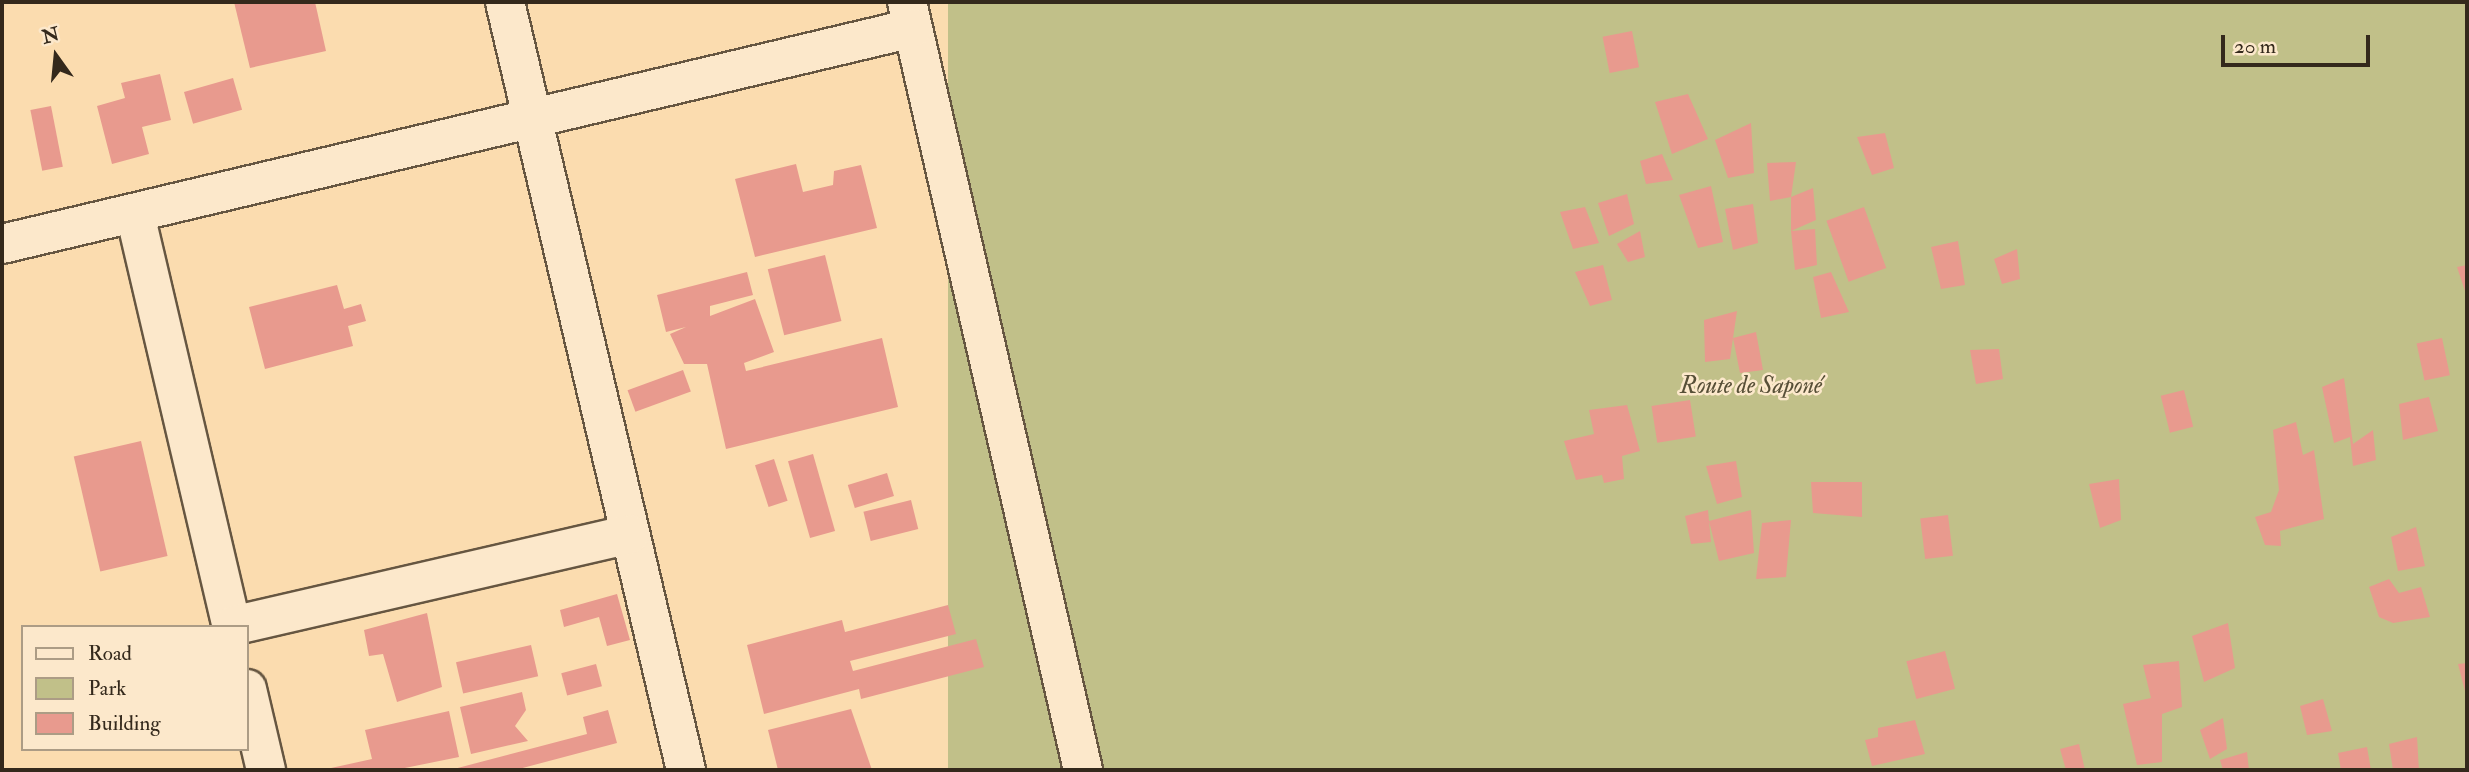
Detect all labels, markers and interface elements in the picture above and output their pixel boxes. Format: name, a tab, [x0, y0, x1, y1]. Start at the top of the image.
north arrow	[21, 21, 91, 91]
scale bar	[2224, 21, 2373, 65]
text: N	[39, 22, 62, 50]
text: 20 m	[2234, 33, 2276, 60]
park label: Route de Saponé	[1680, 372, 1822, 400]
legend	[21, 625, 248, 751]
text: Road	[88, 640, 132, 667]
text: Park	[88, 675, 126, 702]
text: Building	[88, 710, 161, 737]

